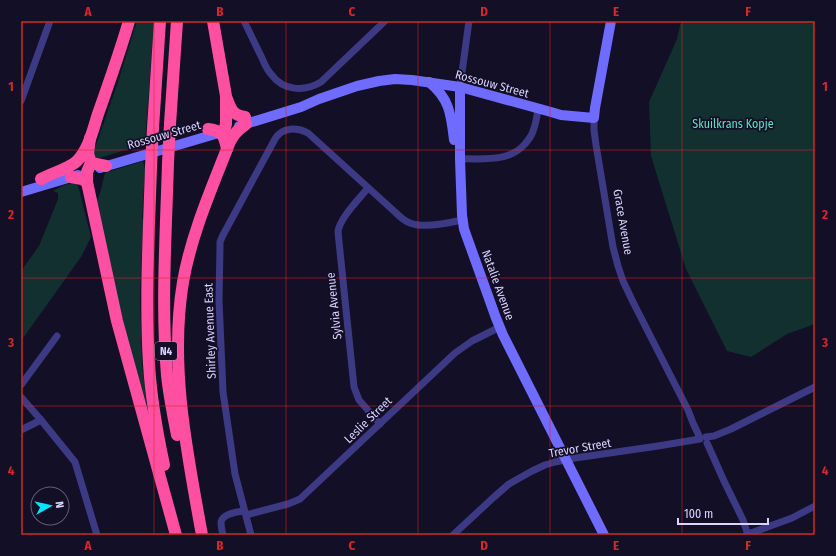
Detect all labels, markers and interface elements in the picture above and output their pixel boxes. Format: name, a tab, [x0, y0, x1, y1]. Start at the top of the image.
text: A	[83, 4, 92, 19]
text: B	[216, 4, 224, 19]
text: C	[349, 4, 356, 19]
text: D	[480, 4, 488, 19]
text: E	[613, 4, 619, 19]
text: F	[745, 4, 751, 19]
street label: Rossouw Street	[454, 67, 530, 101]
text: 1	[8, 79, 14, 94]
text: 1	[822, 79, 828, 94]
park label: Skuilkrans Kopje	[692, 117, 774, 131]
street label: Rossouw Street	[126, 118, 202, 152]
street label: Grace Avenue	[610, 188, 636, 256]
text: 2	[7, 207, 14, 222]
text: 2	[821, 207, 828, 222]
street label: Natalie Avenue	[479, 248, 517, 322]
street label: Sylvia Avenue	[324, 272, 344, 340]
street label: Shirley Avenue East	[201, 283, 219, 379]
text: 3	[7, 335, 14, 350]
text: 3	[821, 335, 828, 350]
road number: N4	[155, 342, 177, 360]
street label: Leslie Street	[341, 394, 395, 446]
street label: Trevor Street	[548, 436, 612, 460]
text: 4	[8, 463, 15, 478]
text: 4	[822, 463, 829, 478]
north arrow	[30, 486, 70, 526]
scale bar	[678, 500, 768, 526]
text: N	[53, 501, 66, 509]
text: 100 m	[684, 507, 713, 521]
text: A	[83, 538, 92, 553]
text: B	[216, 538, 224, 553]
text: C	[349, 538, 356, 553]
text: D	[480, 538, 488, 553]
text: E	[613, 538, 619, 553]
text: F	[745, 538, 751, 553]

